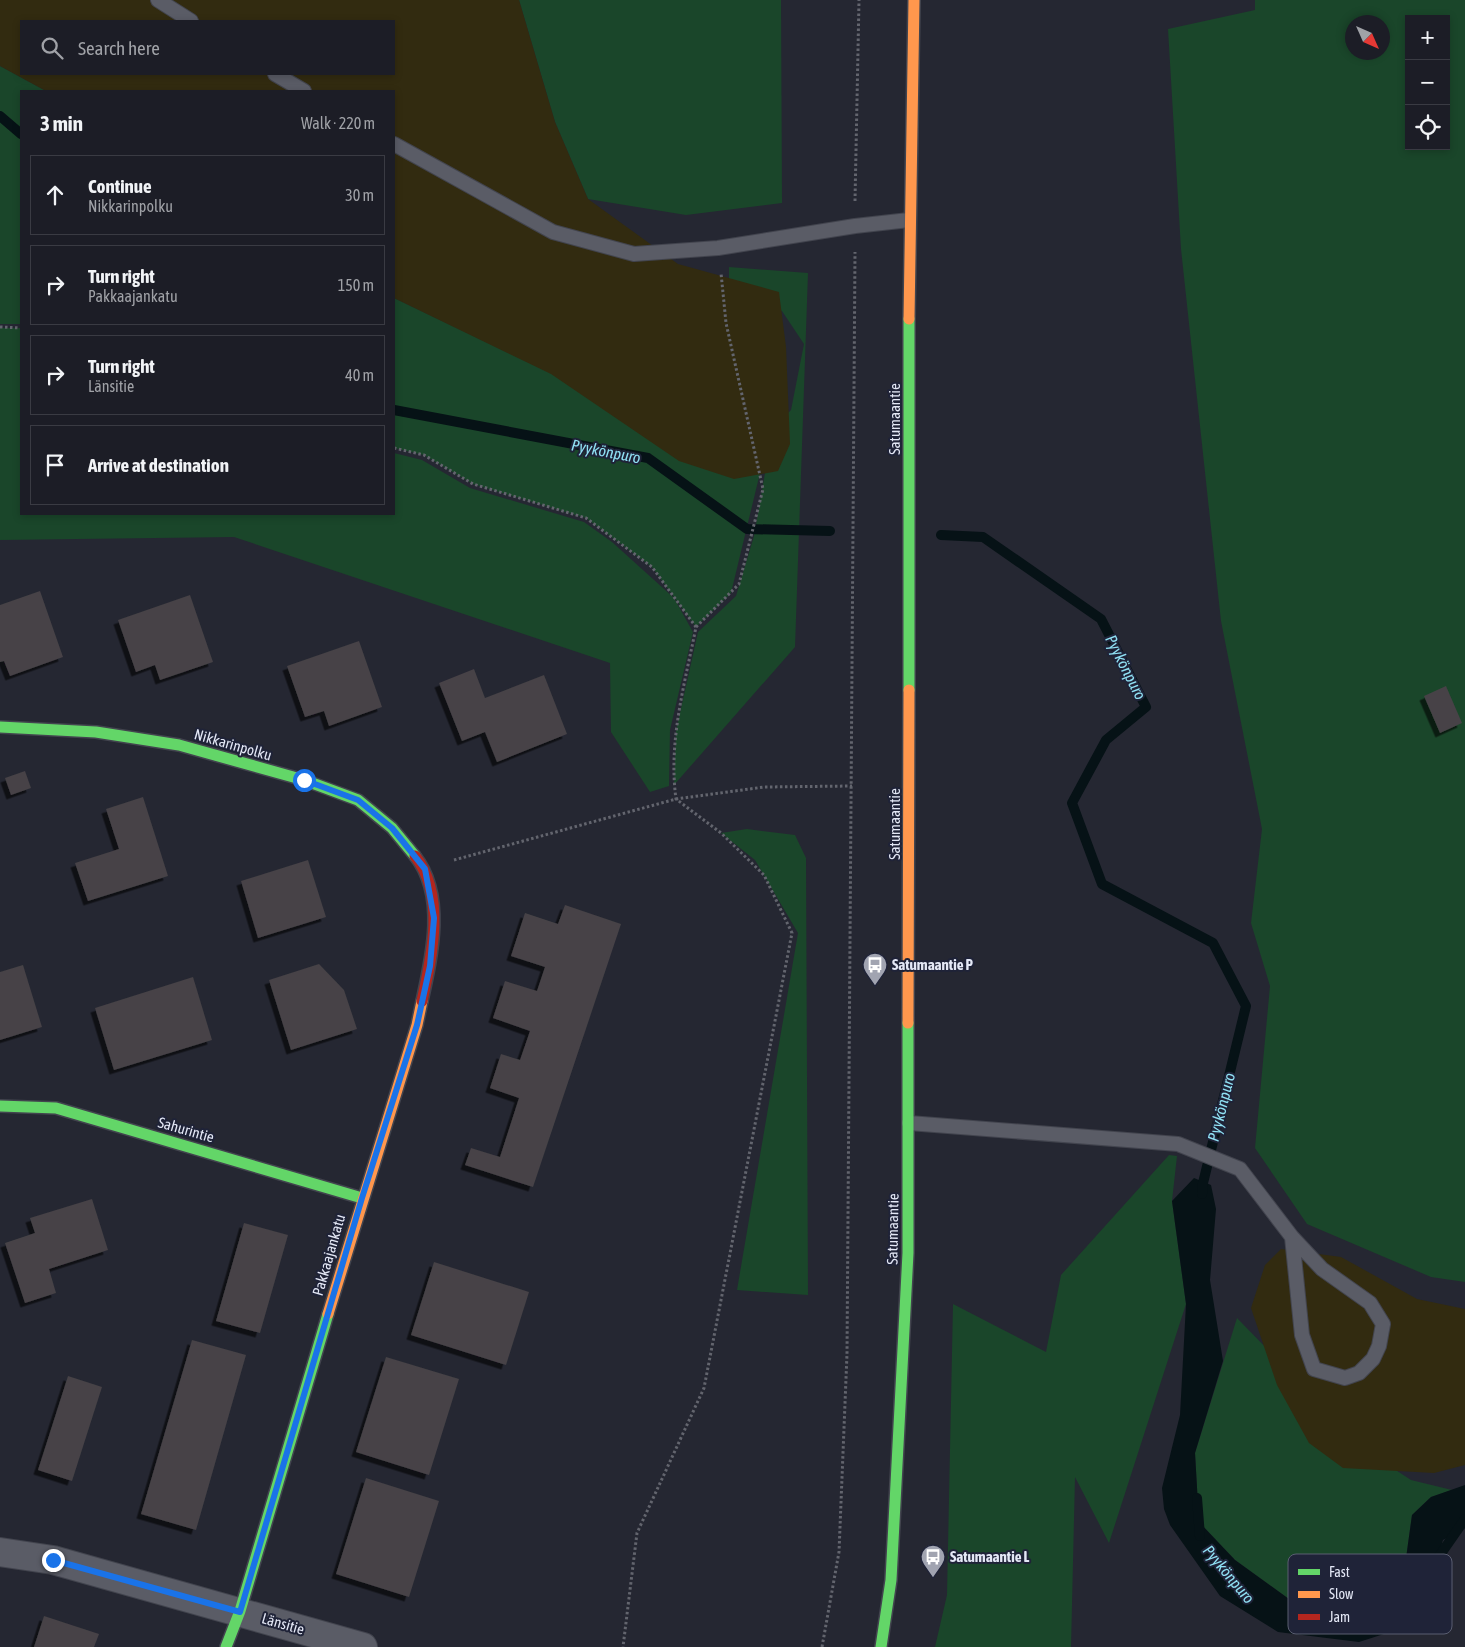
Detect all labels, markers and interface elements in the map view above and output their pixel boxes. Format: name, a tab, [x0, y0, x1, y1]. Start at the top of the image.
north arrow	[1345, 15, 1390, 60]
map controls	[1405, 15, 1450, 150]
button: +	[1405, 15, 1450, 60]
search box	[20, 20, 395, 75]
icon: search	[38, 34, 66, 62]
text: Search here	[78, 37, 160, 59]
button: −	[1405, 60, 1450, 105]
button: locate	[1405, 105, 1450, 150]
text: 3 min	[40, 111, 83, 135]
text: Walk · 220 m	[301, 114, 375, 132]
text: Continue	[88, 175, 152, 197]
icon: ahead	[41, 181, 69, 209]
text: 30 m	[345, 186, 374, 204]
text: Nikkarinpolku	[88, 197, 173, 215]
text: Turn right	[88, 265, 155, 287]
icon: right	[41, 271, 69, 299]
text: 150 m	[338, 276, 374, 294]
text: Pakkaajankatu	[88, 287, 178, 305]
text: Turn right	[88, 355, 155, 377]
icon: right	[41, 361, 69, 389]
text: 40 m	[345, 366, 374, 384]
text: Länsitie	[88, 377, 134, 395]
street label: Satumaantie	[886, 383, 903, 455]
water label: Pyykönpuro	[570, 435, 642, 468]
icon: arrive	[41, 451, 69, 479]
text: Arrive at destination	[88, 454, 229, 476]
water label: Pyykönpuro	[1101, 632, 1150, 703]
street label: Nikkarinpolku	[193, 725, 274, 764]
route start	[293, 769, 316, 792]
street label: Satumaantie	[886, 788, 903, 860]
bus stop icon: Satumaantie P	[862, 952, 888, 986]
place label: Satumaantie P	[892, 956, 974, 973]
water label: Pyykönpuro	[1204, 1071, 1239, 1143]
street label: Sahurintie	[156, 1113, 216, 1146]
street label: Satumaantie	[883, 1193, 902, 1265]
street label: Pakkaajankatu	[309, 1212, 348, 1298]
water label: Pyykönpuro	[1199, 1541, 1258, 1607]
bus stop icon: Satumaantie L	[920, 1544, 946, 1578]
place label: Satumaantie L	[950, 1548, 1030, 1565]
route end	[42, 1549, 65, 1572]
legend	[1288, 1554, 1452, 1634]
text: Fast	[1329, 1564, 1350, 1580]
text: Slow	[1329, 1586, 1354, 1602]
street label: Länsitie	[260, 1609, 307, 1638]
text: Jam	[1329, 1609, 1350, 1625]

